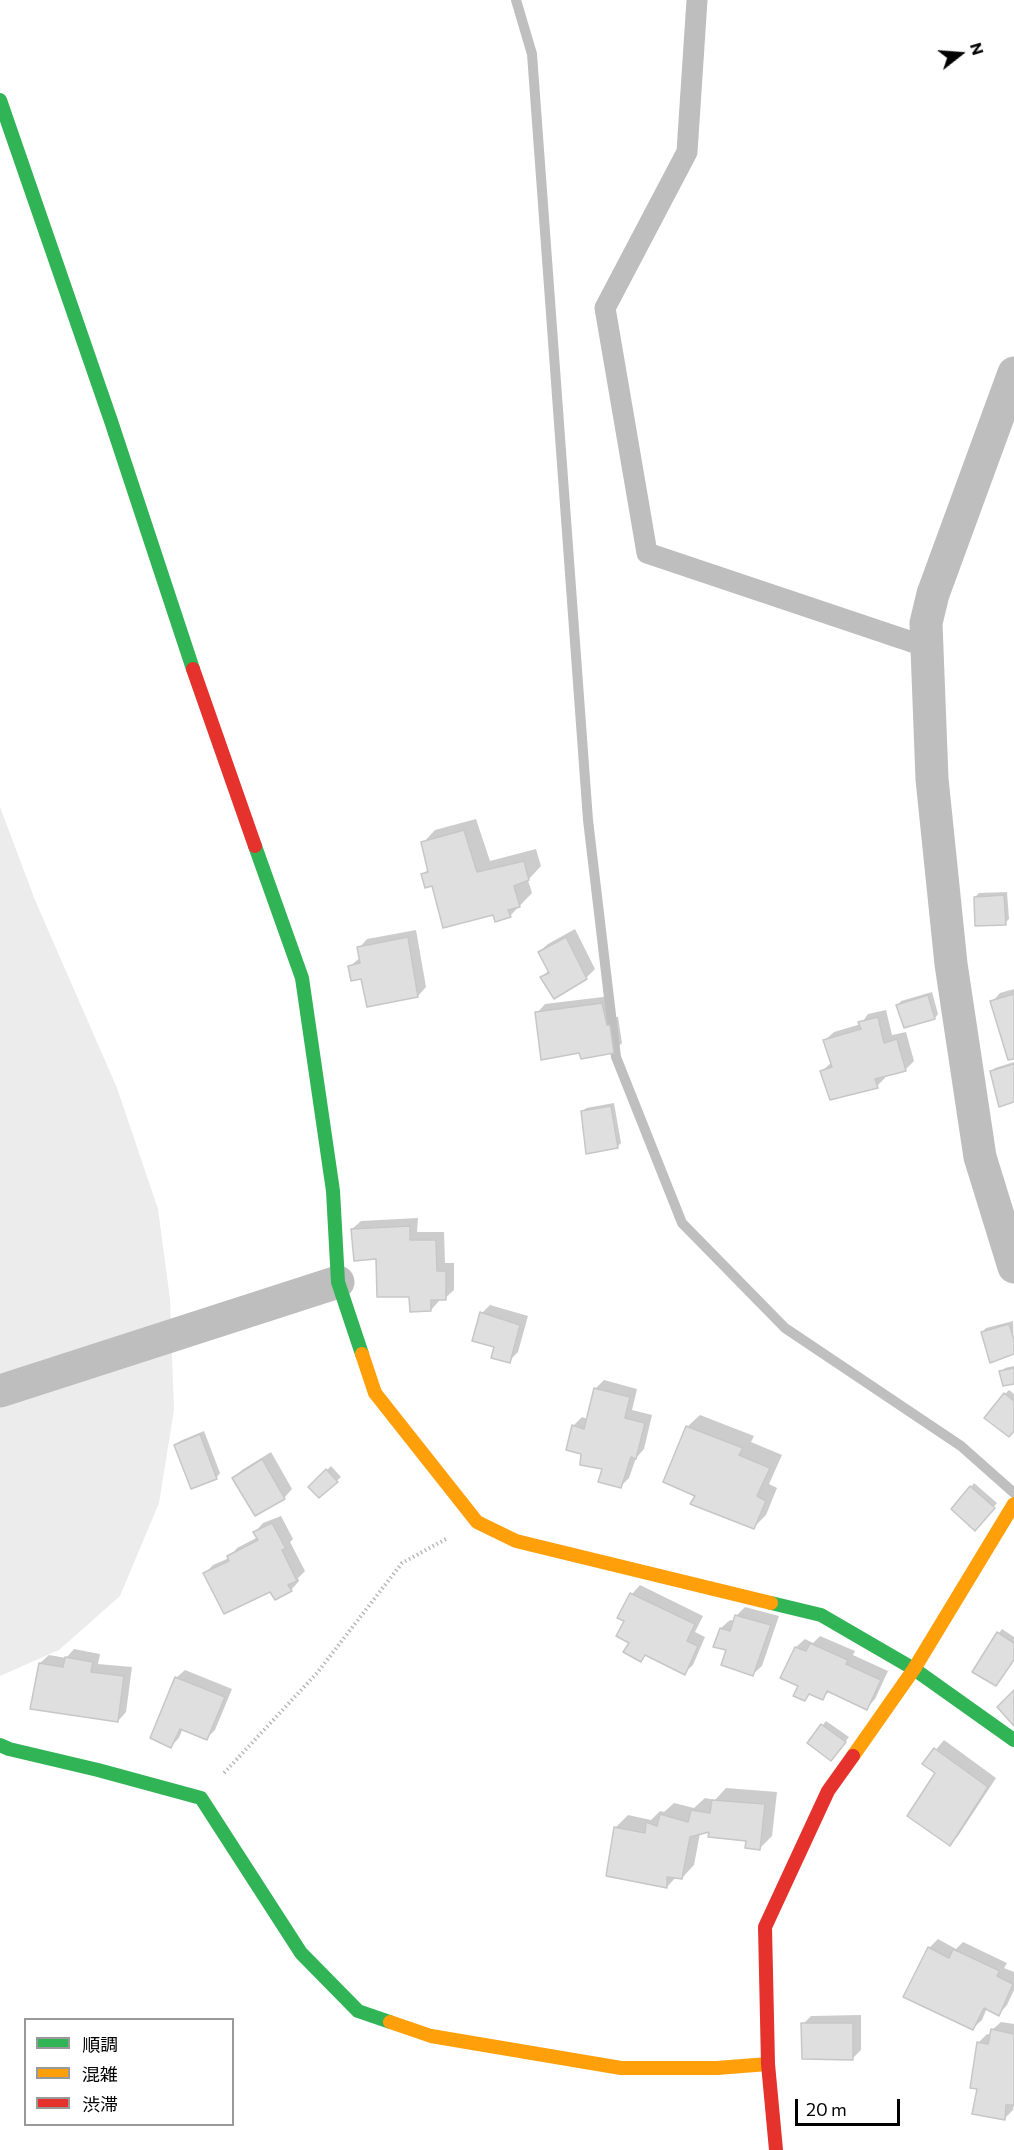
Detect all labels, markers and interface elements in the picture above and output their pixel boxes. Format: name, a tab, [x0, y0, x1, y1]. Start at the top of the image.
north arrow	[930, 24, 990, 84]
text: N	[967, 40, 989, 57]
legend	[24, 2018, 234, 2126]
text: 順調	[82, 2033, 118, 2055]
text: 混雑	[82, 2063, 118, 2085]
scale bar	[798, 2087, 903, 2125]
text: 渋滞	[82, 2093, 118, 2115]
text: 20 m	[806, 2098, 847, 2120]

